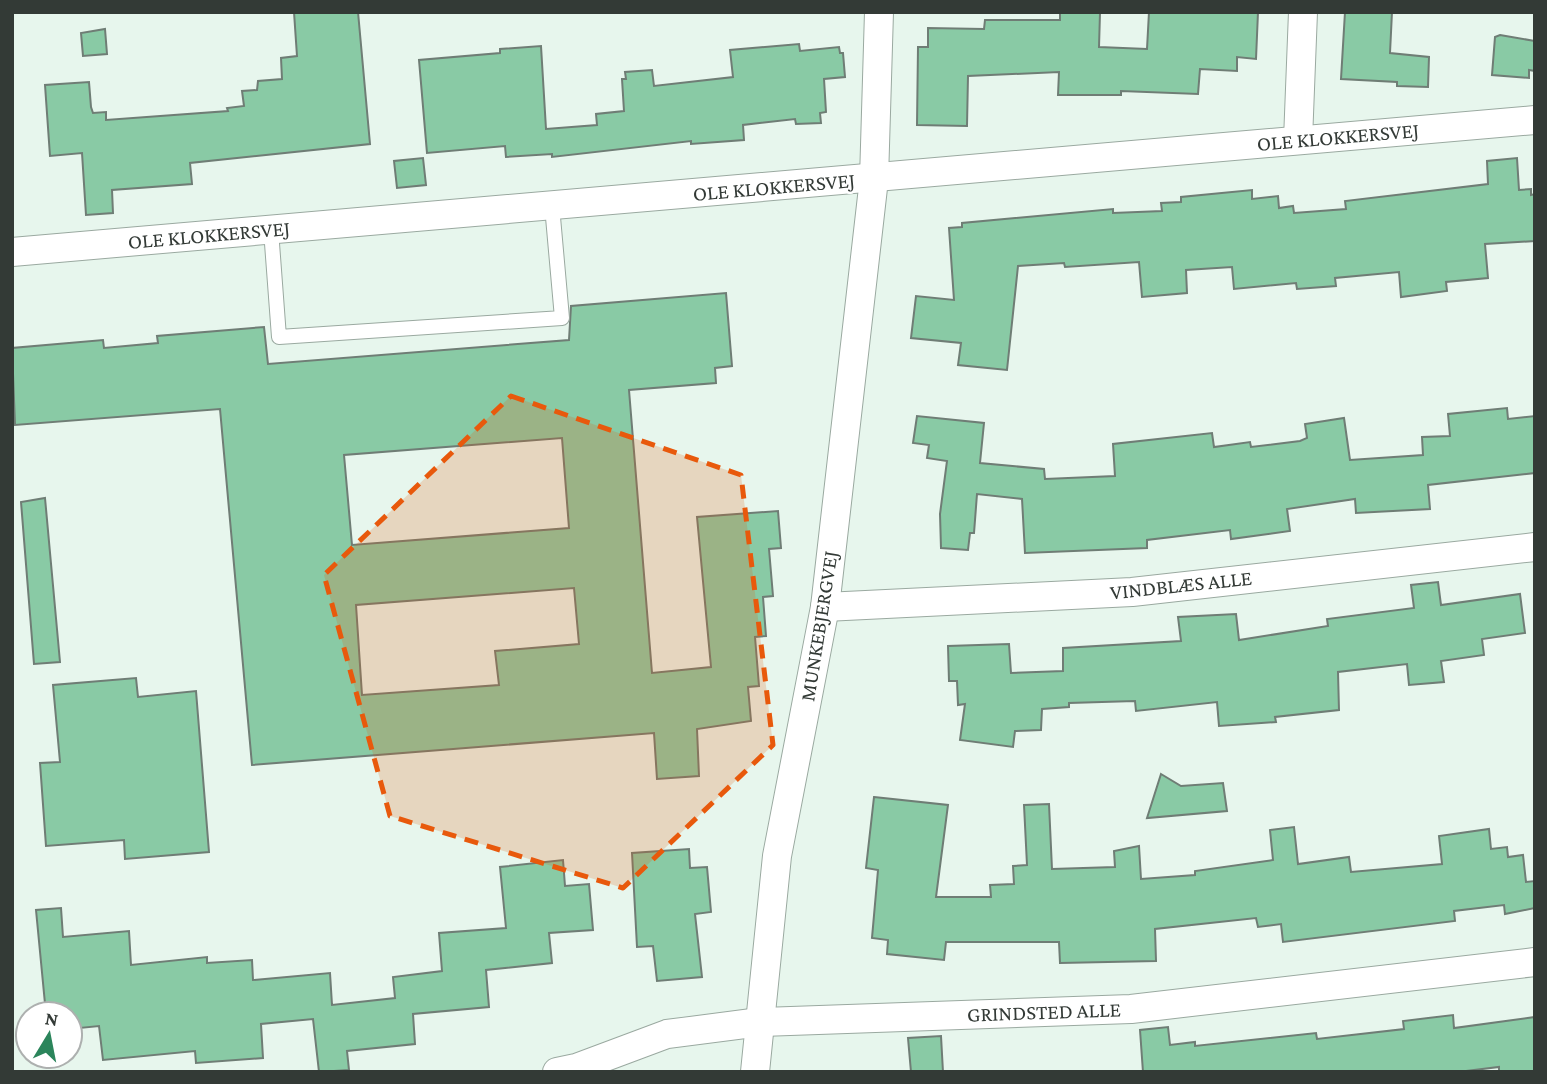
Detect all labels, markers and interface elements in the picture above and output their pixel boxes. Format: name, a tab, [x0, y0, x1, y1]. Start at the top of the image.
street label: OLE KLOKKERSVEJ	[1256, 118, 1420, 156]
street label: OLE KLOKKERSVEJ	[692, 168, 856, 206]
street label: OLE KLOKKERSVEJ	[127, 216, 291, 254]
street label: MUNKEBJERGVEJ	[795, 549, 843, 703]
street label: VINDBLÆS ALLE	[1109, 566, 1253, 604]
street label: GRINDSTED ALLE	[967, 997, 1121, 1027]
north arrow	[14, 1000, 84, 1070]
text: N	[44, 1007, 60, 1030]

